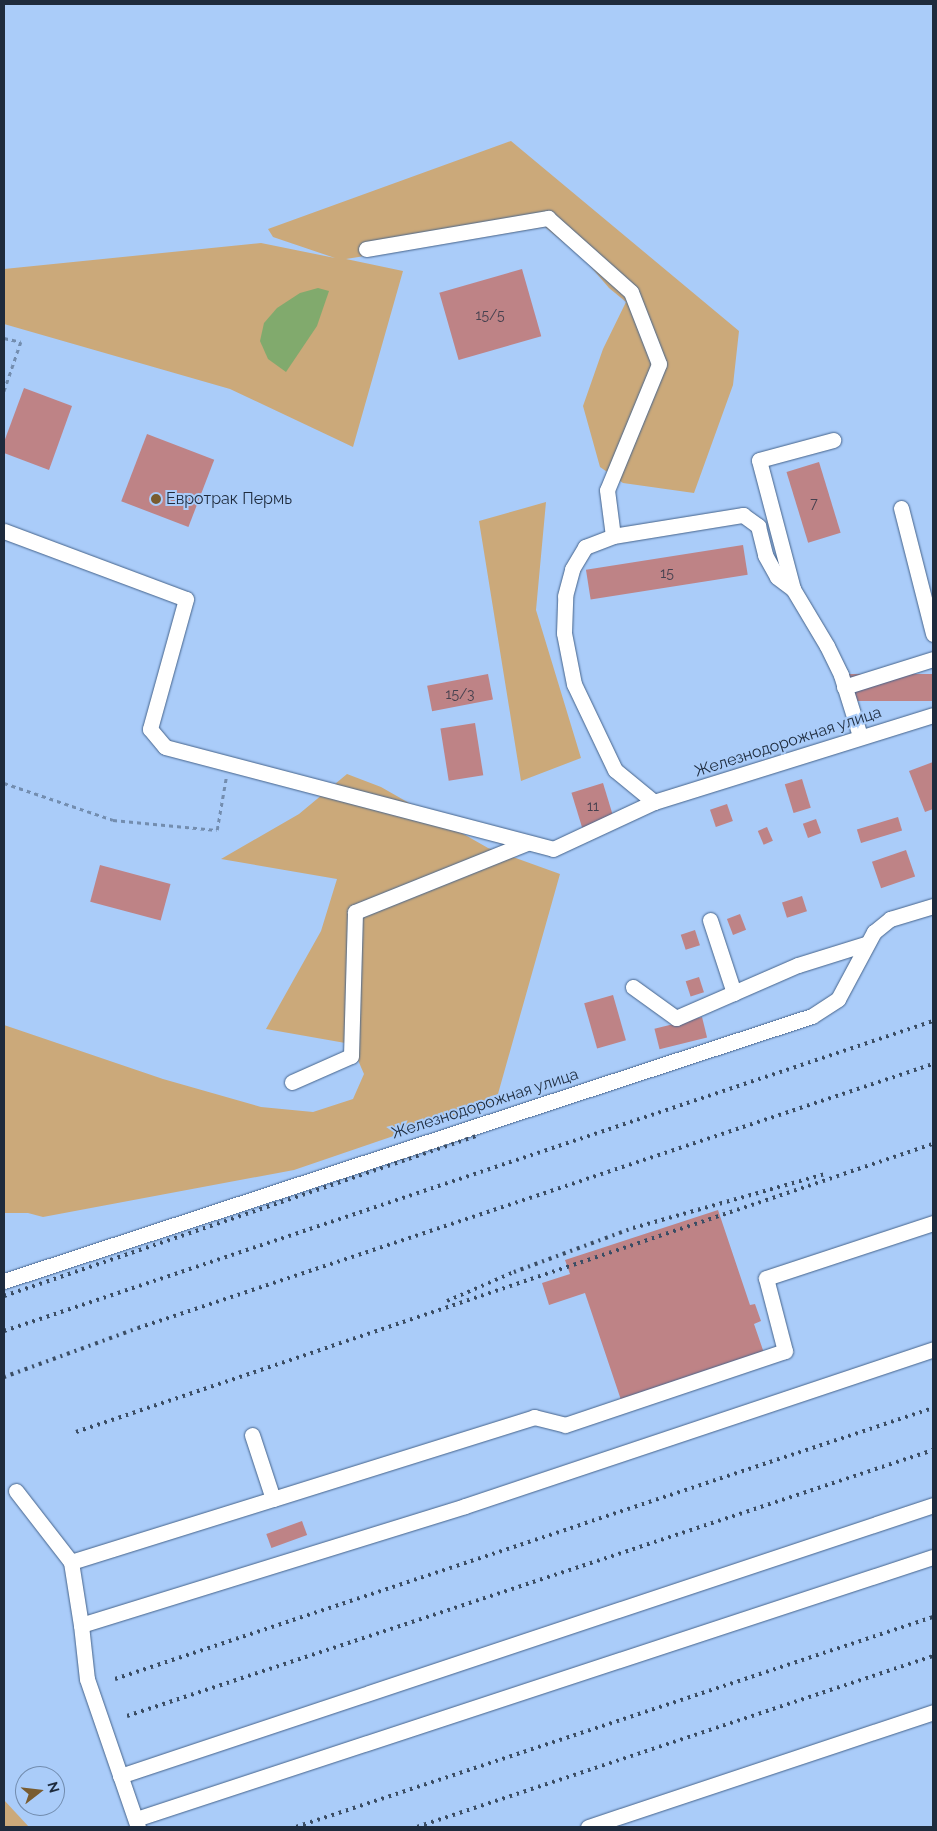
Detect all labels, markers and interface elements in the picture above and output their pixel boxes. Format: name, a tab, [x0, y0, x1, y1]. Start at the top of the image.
house number: 15/5	[475, 307, 505, 323]
place label: Евротрак Пермь	[166, 489, 292, 509]
marker: Евротрак Пермь	[150, 493, 162, 505]
house number: 7	[810, 495, 818, 511]
house number: 15	[660, 565, 674, 581]
house number: 15/3	[445, 686, 475, 702]
street label: Железнодорожная улица	[692, 703, 884, 781]
house number: 11	[587, 798, 599, 814]
street label: Железнодорожная улица	[389, 1065, 581, 1143]
north arrow	[15, 1766, 65, 1816]
text: N	[44, 1780, 63, 1794]

